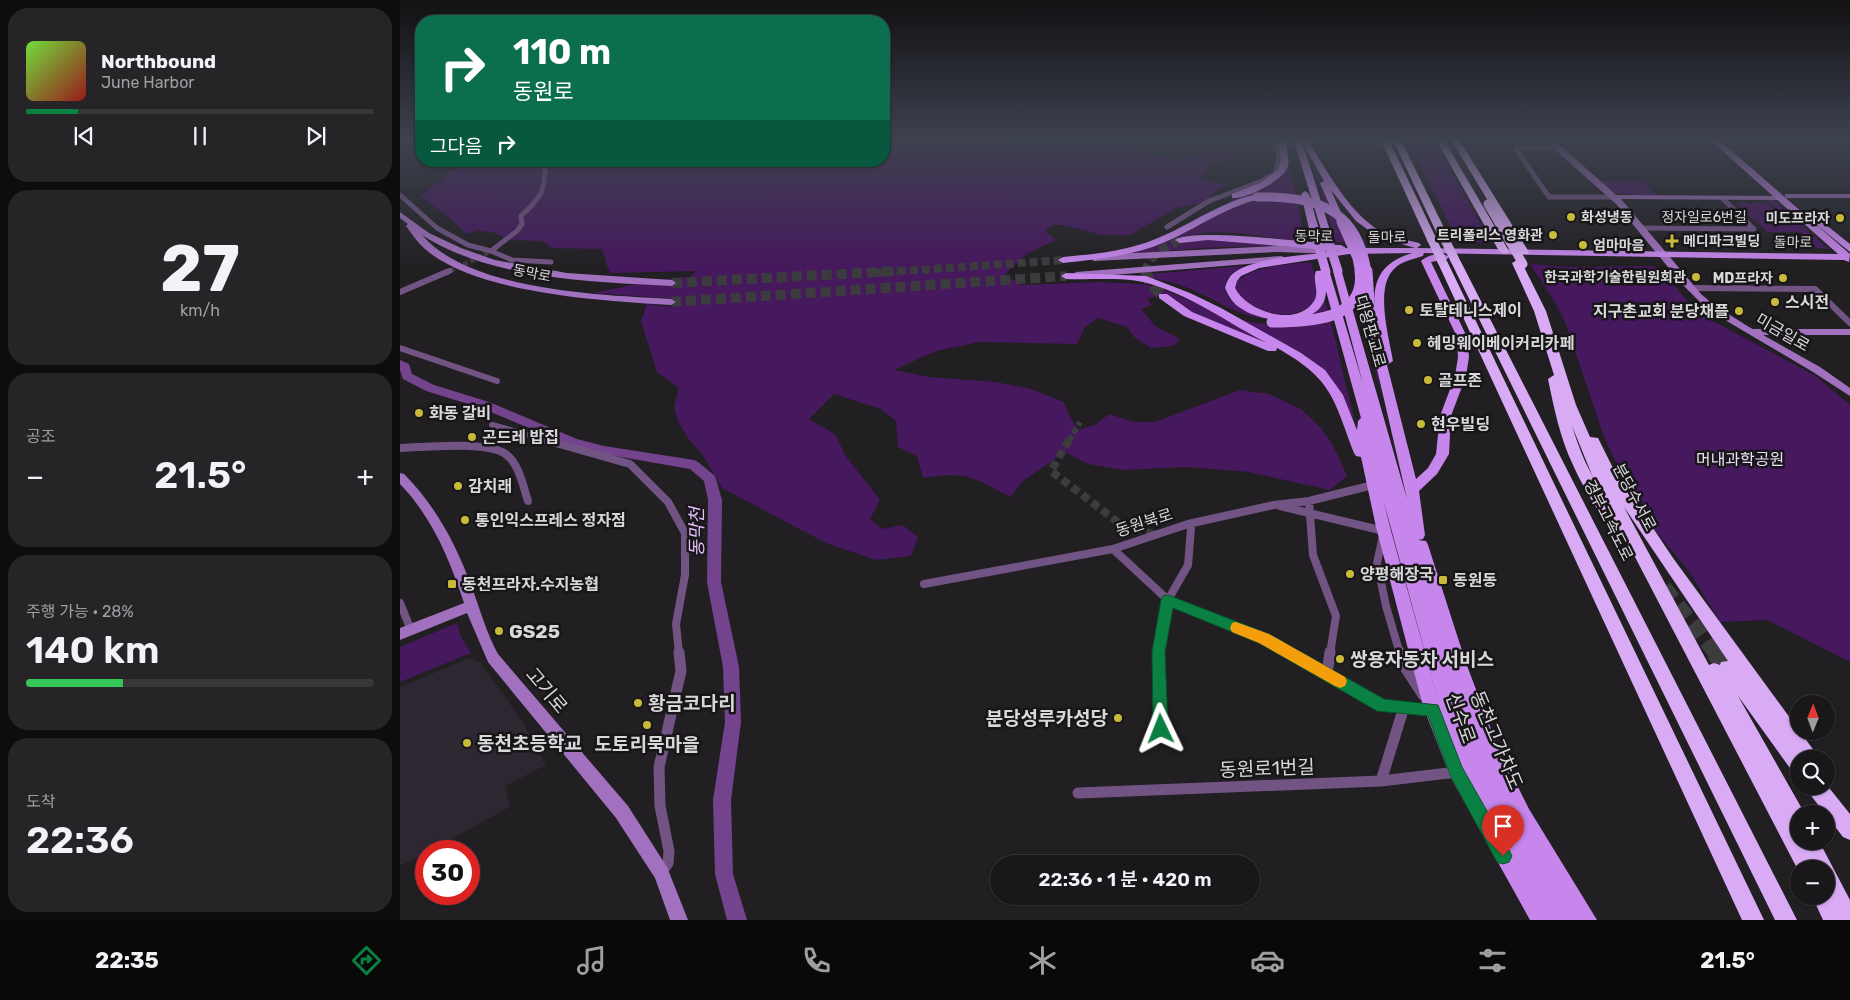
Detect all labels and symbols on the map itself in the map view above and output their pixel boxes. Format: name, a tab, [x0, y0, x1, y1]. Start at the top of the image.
place label: 화성냉동	[1581, 209, 1633, 226]
street label: 정자일로6번길	[1661, 209, 1747, 226]
place label: 미도프라자	[1766, 210, 1830, 227]
marker: 화성냉동	[1565, 211, 1577, 223]
marker: 미도프라자	[1834, 212, 1846, 224]
place label: 트리폴리스 영화관	[1437, 227, 1543, 244]
street label: 동막로	[1295, 228, 1334, 245]
street label: 돌마로	[1368, 229, 1407, 246]
marker: 트리폴리스 영화관	[1547, 229, 1559, 241]
place label: 메디파크빌딩	[1683, 233, 1760, 250]
marker: 메디파크빌딩	[1665, 234, 1679, 248]
street label: 돌마로	[1774, 234, 1813, 251]
place label: 엄마마음	[1593, 237, 1645, 254]
marker: 엄마마음	[1577, 239, 1589, 251]
street label: 동막로	[511, 261, 553, 286]
place label: 한국과학기술한림원회관	[1544, 269, 1686, 286]
place label: MD프라자	[1713, 270, 1773, 287]
marker: 한국과학기술한림원회관	[1690, 271, 1702, 283]
marker: MD프라자	[1777, 272, 1789, 284]
street label: 대왕판교로	[1351, 293, 1390, 369]
place label: 스시전	[1785, 293, 1829, 312]
marker: 스시전	[1769, 296, 1781, 308]
place label: 토탈테니스제이	[1419, 301, 1522, 320]
place label: 지구촌교회 분당채플	[1593, 302, 1729, 321]
marker: 토탈테니스제이	[1403, 304, 1415, 316]
marker: 지구촌교회 분당채플	[1733, 305, 1745, 317]
street label: 미금일로	[1752, 309, 1813, 356]
place label: 헤밍웨이베이커리카페	[1427, 334, 1574, 353]
marker: 헤밍웨이베이커리카페	[1411, 337, 1423, 349]
place label: 골프존	[1438, 371, 1482, 390]
marker: 골프존	[1422, 374, 1434, 386]
place label: 화동 갈비	[429, 404, 491, 423]
marker: 화동 갈비	[413, 407, 425, 419]
place label: 현우빌딩	[1431, 415, 1490, 434]
marker: 현우빌딩	[1415, 418, 1427, 430]
place label: 곤드레 밥집	[482, 428, 559, 447]
marker: 곤드레 밥집	[466, 431, 478, 443]
park label: 머내과학공원	[1696, 450, 1784, 469]
street label: 분당수서로	[1609, 460, 1660, 534]
place label: 감치래	[468, 477, 512, 496]
street label: 경부고속도로	[1580, 477, 1637, 564]
marker: 감치래	[452, 480, 464, 492]
street label: 동원북로	[1113, 504, 1175, 541]
water label: 동막천	[686, 505, 708, 557]
place label: 통인익스프레스 정자점	[475, 511, 626, 530]
marker: 통인익스프레스 정자점	[459, 514, 471, 526]
place label: 양평해장국	[1360, 565, 1434, 584]
marker: 양평해장국	[1344, 568, 1356, 580]
place label: 동원동	[1453, 571, 1497, 590]
marker: 동원동	[1437, 574, 1449, 586]
place label: 동천프라자.수지농협	[462, 575, 599, 594]
marker: 동천프라자.수지농협	[446, 578, 458, 590]
place label: GS25	[509, 620, 560, 643]
marker: GS25	[493, 625, 505, 637]
place label: 쌍용자동차 서비스	[1350, 648, 1494, 671]
marker: 쌍용자동차 서비스	[1334, 653, 1346, 665]
street label: 고기로	[521, 663, 572, 718]
street label: 동천고가차도	[1465, 687, 1528, 793]
street label: 신수로	[1441, 690, 1480, 747]
place label: 황금코다리	[648, 692, 735, 715]
north arrow	[1790, 695, 1835, 740]
marker: 황금코다리	[632, 697, 644, 709]
position arrow	[1134, 702, 1186, 754]
place label: 분당성루카성당	[986, 707, 1109, 730]
marker: 분당성루카성당	[1112, 712, 1124, 724]
marker: 도토리묵마을	[641, 719, 653, 731]
place label: 동천초등학교	[477, 732, 582, 755]
place label: 도토리묵마을	[595, 733, 699, 756]
marker: 동천초등학교	[461, 737, 473, 749]
street label: 동원로1번길	[1219, 755, 1315, 782]
pin	[1482, 805, 1524, 856]
speed limit sign: 30	[415, 840, 480, 905]

